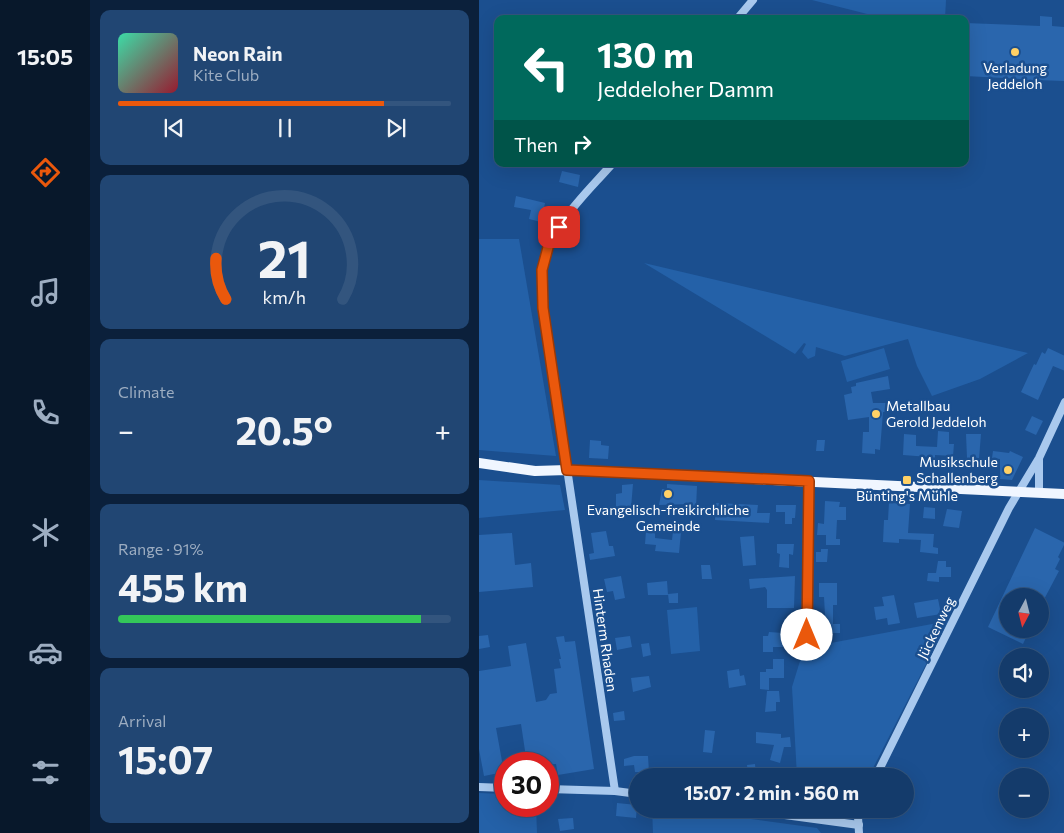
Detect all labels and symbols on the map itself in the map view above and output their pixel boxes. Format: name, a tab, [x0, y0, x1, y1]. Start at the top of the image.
marker: Verladung Jeddeloh	[1009, 46, 1021, 58]
place label: Verladung Jeddeloh	[983, 59, 1047, 92]
pin	[538, 206, 580, 248]
place label: Metallbau Gerold Jeddeloh	[886, 397, 987, 430]
marker: Metallbau Gerold Jeddeloh	[870, 408, 882, 420]
place label: Musikschule Schallenberg	[916, 453, 998, 486]
marker: Musikschule Schallenberg	[1002, 464, 1014, 476]
marker: Bünting's Mühle	[901, 474, 913, 486]
place label: Bünting's Mühle	[856, 487, 958, 504]
marker: Evangelisch-freikirchliche Gemeinde	[662, 488, 674, 500]
place label: Evangelisch-freikirchliche Gemeinde	[587, 501, 749, 534]
street label: Hinterm Rhaden	[590, 587, 621, 693]
north arrow	[999, 588, 1049, 638]
street label: Jückenweg	[913, 593, 958, 662]
position arrow	[780, 608, 832, 660]
speed limit sign: 30	[494, 752, 559, 817]

